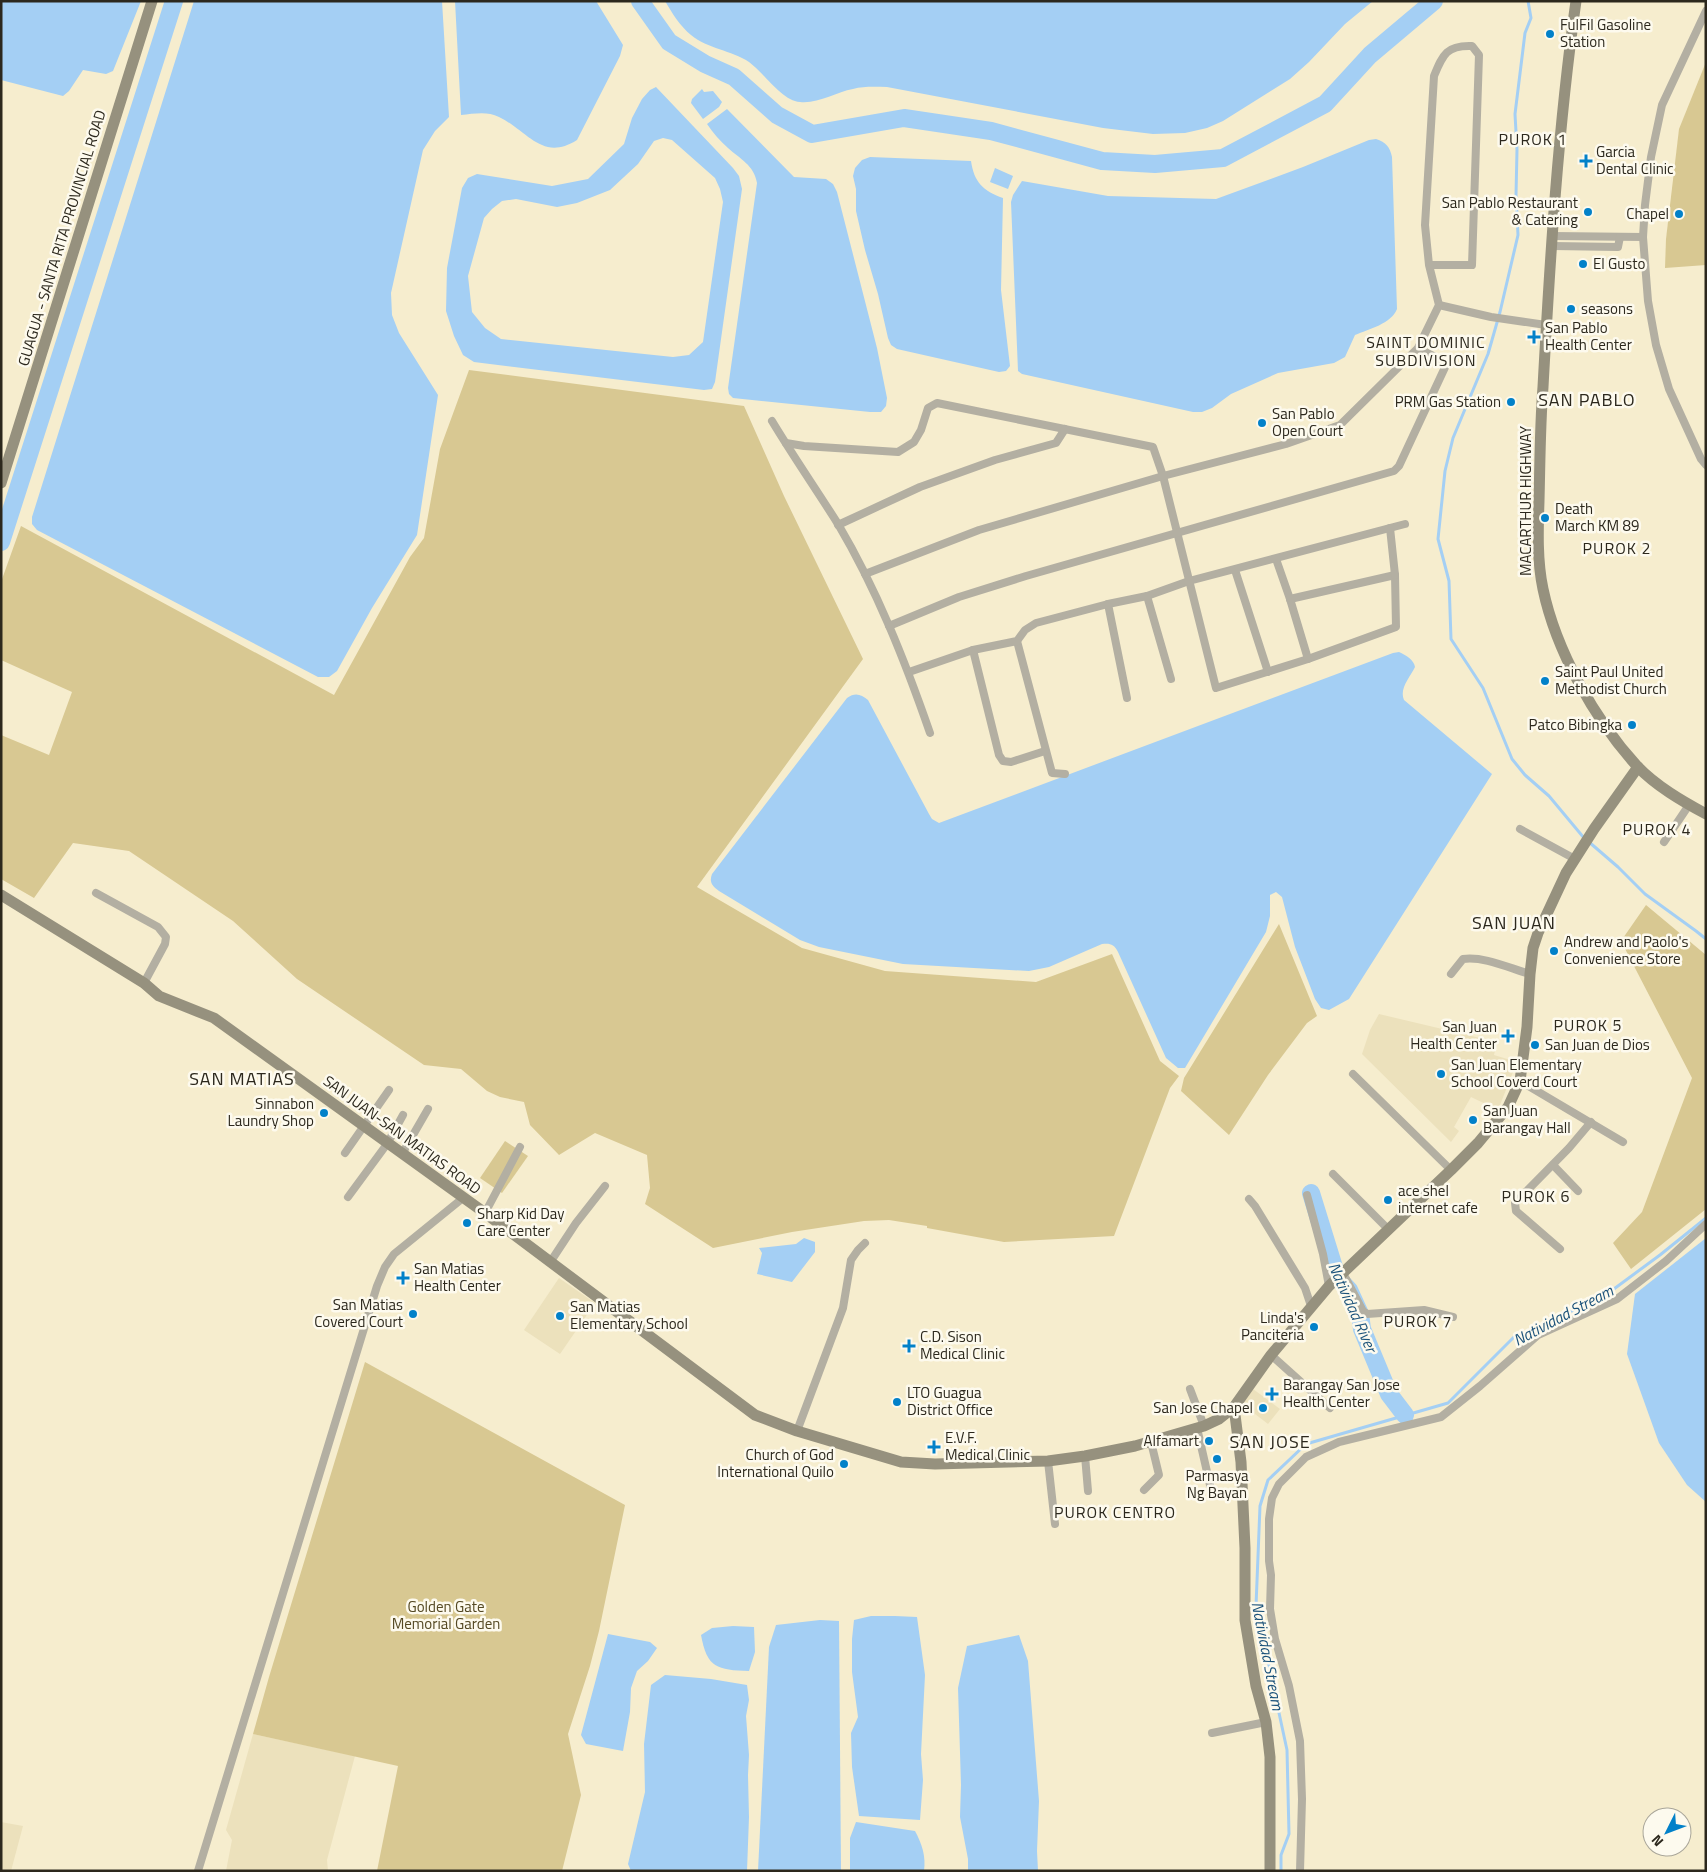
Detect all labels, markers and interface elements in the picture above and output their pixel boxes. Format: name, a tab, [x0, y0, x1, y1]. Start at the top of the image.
place label: FulFil Gasoline Station	[1560, 13, 1651, 53]
marker: FulFil Gasoline Station	[1544, 28, 1556, 40]
street label: GUAGUA - SANTA RITA PROVINCIAL ROAD	[12, 107, 111, 369]
district label: PUROK 1	[1499, 127, 1567, 151]
place label: Garcia Dental Clinic	[1596, 140, 1674, 180]
marker: Garcia Dental Clinic	[1580, 155, 1592, 167]
place label: San Pablo Restaurant & Catering	[1442, 191, 1579, 231]
place label: Chapel	[1626, 202, 1669, 225]
marker: San Pablo Restaurant & Catering	[1582, 206, 1594, 218]
marker: Chapel	[1673, 208, 1685, 220]
place label: El Gusto	[1593, 252, 1646, 275]
marker: El Gusto	[1577, 258, 1589, 270]
place label: seasons	[1581, 297, 1633, 320]
marker: seasons	[1565, 303, 1577, 315]
place label: San Pablo Health Center	[1545, 316, 1632, 356]
district label: SAINT DOMINIC SUBDIVISION	[1366, 330, 1486, 372]
marker: San Pablo Health Center	[1527, 330, 1541, 344]
district label: SAN PABLO	[1538, 386, 1636, 413]
place label: PRM Gas Station	[1395, 390, 1501, 413]
marker: PRM Gas Station	[1505, 396, 1517, 408]
place label: San Pablo Open Court	[1272, 402, 1344, 442]
marker: San Pablo Open Court	[1256, 417, 1268, 429]
street label: MACARTHUR HIGHWAY	[1514, 426, 1537, 576]
place label: Death March KM 89	[1555, 497, 1639, 537]
marker: Death March KM 89	[1539, 512, 1551, 524]
district label: PUROK 2	[1583, 536, 1651, 560]
place label: Saint Paul United Methodist Church	[1555, 660, 1667, 700]
marker: Saint Paul United Methodist Church	[1539, 675, 1551, 687]
place label: Patco Bibingka	[1529, 713, 1622, 736]
marker: Patco Bibingka	[1626, 719, 1638, 731]
district label: PUROK 4	[1623, 817, 1691, 841]
district label: SAN JUAN	[1472, 909, 1556, 936]
place label: Andrew and Paolo's Convenience Store	[1564, 930, 1688, 970]
marker: Andrew and Paolo's Convenience Store	[1548, 945, 1560, 957]
district label: PUROK 5	[1554, 1013, 1622, 1037]
place label: San Juan Health Center	[1410, 1015, 1497, 1055]
marker: San Juan Health Center	[1501, 1029, 1515, 1043]
place label: San Juan de Dios	[1545, 1033, 1650, 1056]
marker: San Juan de Dios	[1529, 1039, 1541, 1051]
place label: San Juan Elementary School Coverd Court	[1451, 1053, 1582, 1093]
district label: SAN MATIAS	[189, 1065, 295, 1092]
marker: San Juan Elementary School Coverd Court	[1435, 1068, 1447, 1080]
street label: SAN JUAN-SAN MATIAS ROAD	[319, 1069, 486, 1200]
place label: Sinnabon Laundry Shop	[228, 1092, 314, 1132]
place label: San Juan Barangay Hall	[1483, 1099, 1571, 1139]
marker: Sinnabon Laundry Shop	[318, 1107, 330, 1119]
marker: San Juan Barangay Hall	[1467, 1114, 1479, 1126]
place label: ace shel internet cafe	[1398, 1179, 1478, 1219]
district label: PUROK 6	[1502, 1184, 1570, 1208]
marker: ace shel internet cafe	[1382, 1194, 1394, 1206]
place label: Sharp Kid Day Care Center	[477, 1202, 565, 1242]
marker: Sharp Kid Day Care Center	[461, 1217, 473, 1229]
place label: San Matias Health Center	[414, 1257, 501, 1297]
water label: Natividad River	[1322, 1258, 1384, 1358]
marker: San Matias Health Center	[396, 1271, 410, 1285]
water label: Natividad Stream	[1509, 1278, 1618, 1351]
place label: San Matias Covered Court	[314, 1293, 404, 1333]
place label: San Matias Elementary School	[570, 1295, 688, 1335]
place label: Linda's Panciteria	[1241, 1306, 1304, 1346]
marker: San Matias Covered Court	[407, 1308, 419, 1320]
district label: PUROK 7	[1384, 1309, 1452, 1333]
marker: San Matias Elementary School	[554, 1310, 566, 1322]
marker: Linda's Panciteria	[1308, 1321, 1320, 1333]
place label: C.D. Sison Medical Clinic	[920, 1325, 1005, 1365]
marker: C.D. Sison Medical Clinic	[902, 1339, 916, 1353]
place label: Barangay San Jose Health Center	[1283, 1373, 1400, 1413]
place label: LTO Guagua District Office	[907, 1381, 993, 1421]
marker: Barangay San Jose Health Center	[1265, 1387, 1279, 1401]
marker: LTO Guagua District Office	[891, 1396, 903, 1408]
place label: San Jose Chapel	[1153, 1396, 1253, 1419]
marker: San Jose Chapel	[1257, 1402, 1269, 1414]
place label: E.V.F. Medical Clinic	[945, 1426, 1030, 1466]
district label: SAN JOSE	[1229, 1428, 1311, 1455]
place label: Alfamart	[1144, 1429, 1200, 1452]
marker: Alfamart	[1203, 1435, 1215, 1447]
marker: E.V.F. Medical Clinic	[927, 1440, 941, 1454]
place label: Church of God International Quilo	[717, 1443, 834, 1483]
marker: Parmasya Ng Bayan	[1211, 1453, 1223, 1465]
marker: Church of God International Quilo	[838, 1458, 850, 1470]
place label: Parmasya Ng Bayan	[1185, 1464, 1249, 1504]
district label: PUROK CENTRO	[1054, 1500, 1176, 1524]
park label: Golden Gate Memorial Garden	[392, 1595, 500, 1635]
water label: Natividad Stream	[1246, 1600, 1290, 1713]
north arrow	[1642, 1807, 1692, 1857]
text: N	[1646, 1830, 1668, 1852]

